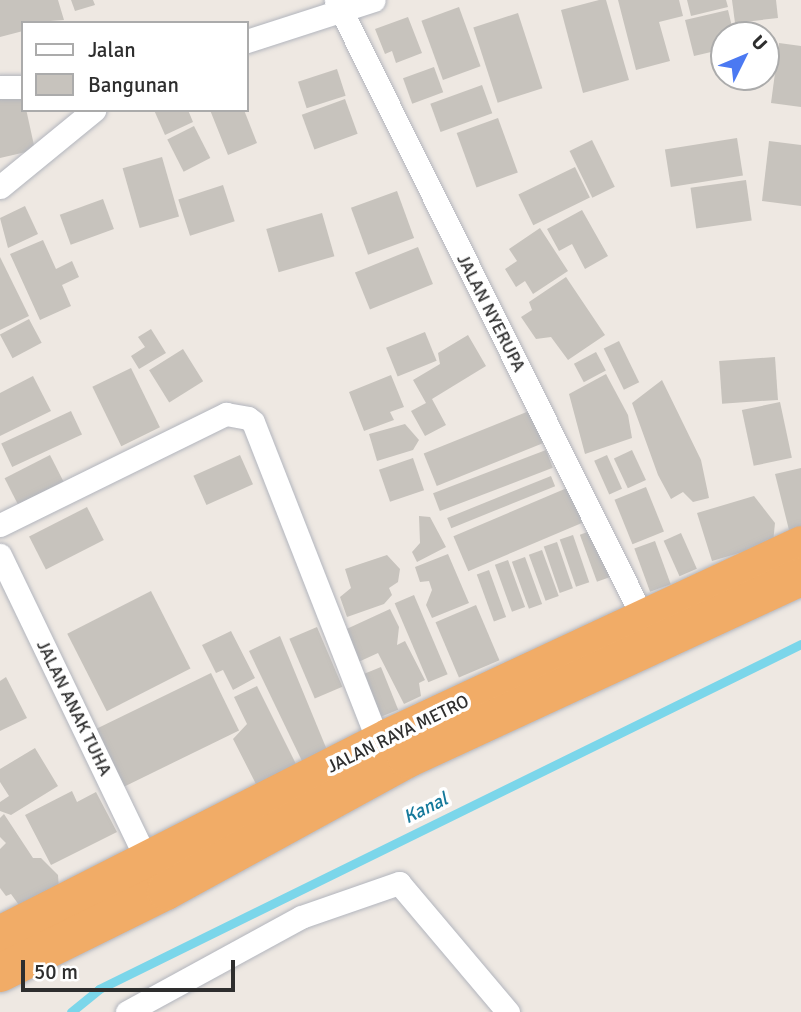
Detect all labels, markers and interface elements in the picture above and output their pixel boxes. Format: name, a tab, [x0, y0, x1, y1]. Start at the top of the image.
legend	[21, 21, 248, 112]
north arrow	[710, 21, 780, 91]
text: U	[746, 30, 772, 56]
text: Jalan	[88, 37, 136, 63]
text: Bangunan	[88, 72, 179, 98]
street label: JALAN NYERUPA	[452, 250, 530, 376]
street label: JALAN ANAK TUHA	[32, 637, 116, 779]
street label: JALAN RAYA METRO	[324, 690, 472, 778]
water label: Kanal	[400, 789, 452, 829]
scale bar	[24, 946, 238, 990]
text: 50 m	[34, 959, 78, 985]

